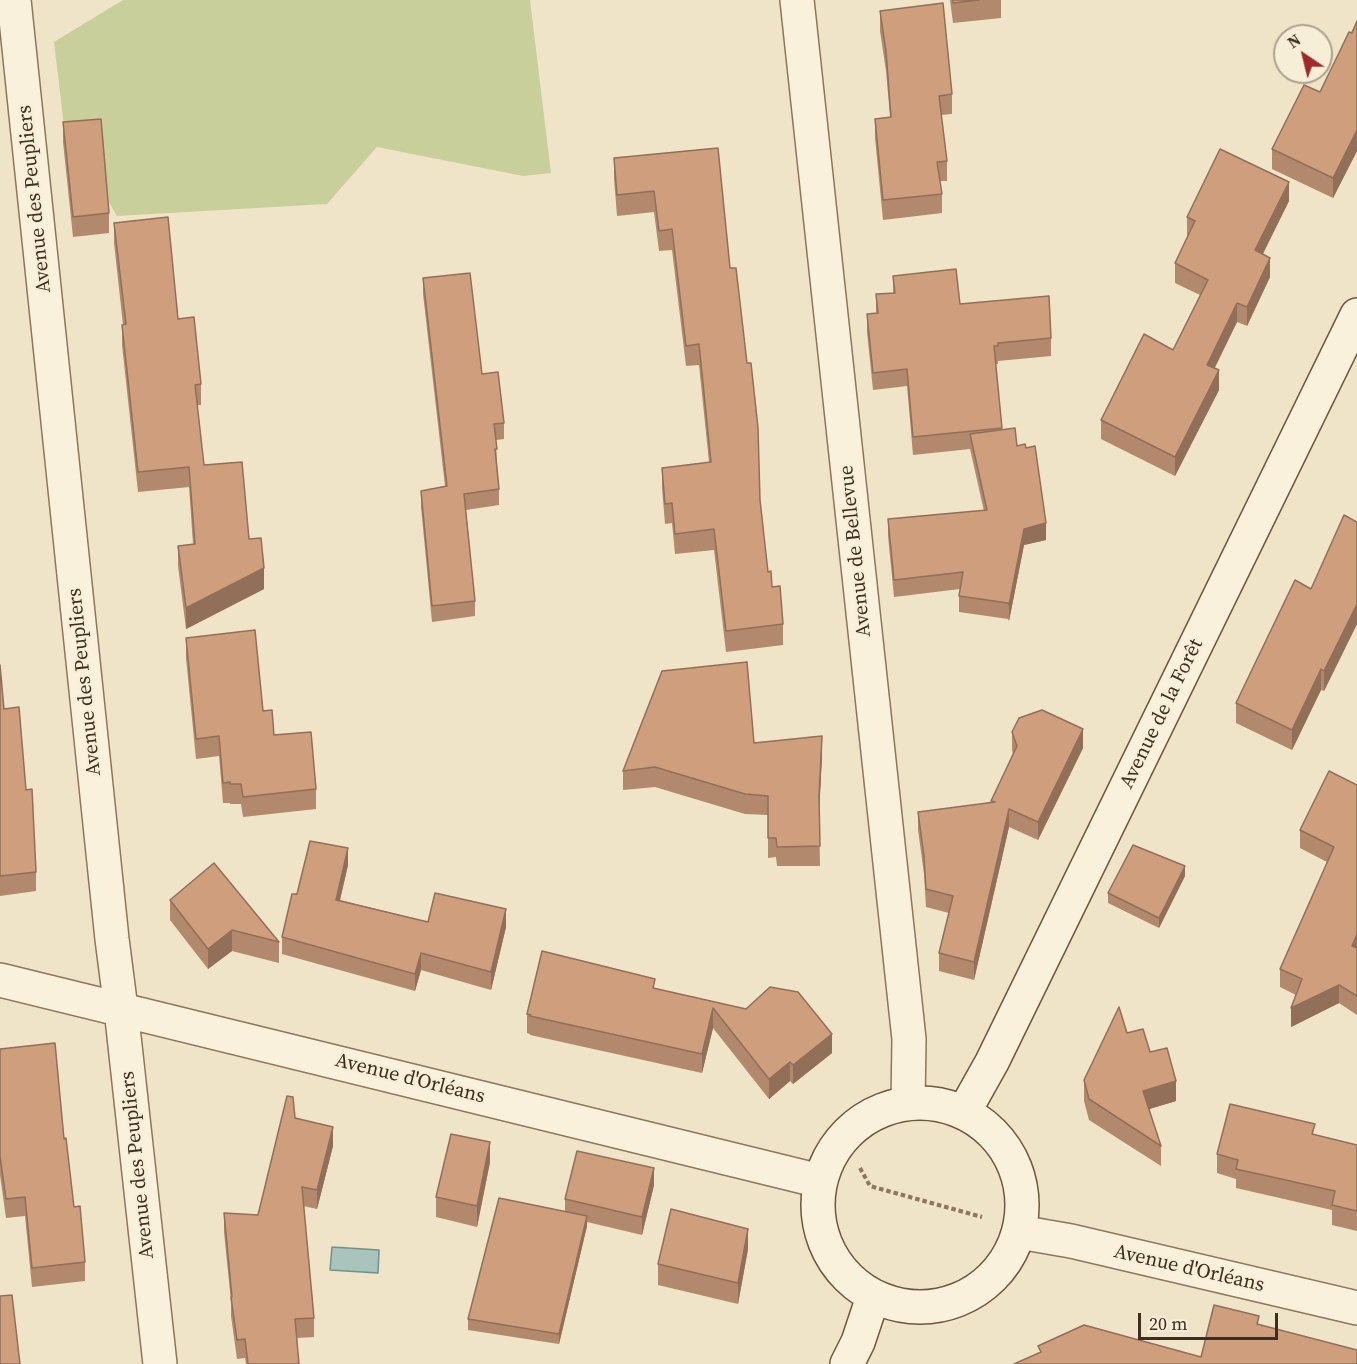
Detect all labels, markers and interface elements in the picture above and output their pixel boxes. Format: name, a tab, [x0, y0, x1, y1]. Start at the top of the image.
north arrow	[1273, 24, 1333, 84]
text: N	[1283, 29, 1305, 53]
street label: Avenue des Peupliers	[13, 104, 57, 294]
street label: Avenue de Bellevue	[835, 464, 877, 638]
street label: Avenue des Peupliers	[63, 587, 107, 777]
street label: Avenue de la Forêt	[1115, 635, 1209, 793]
street label: Avenue d'Orléans	[333, 1049, 487, 1109]
street label: Avenue des Peupliers	[116, 1070, 160, 1260]
street label: Avenue d'Orléans	[1111, 1240, 1267, 1298]
scale bar	[1141, 1301, 1280, 1339]
text: 20 m	[1149, 1311, 1187, 1336]

